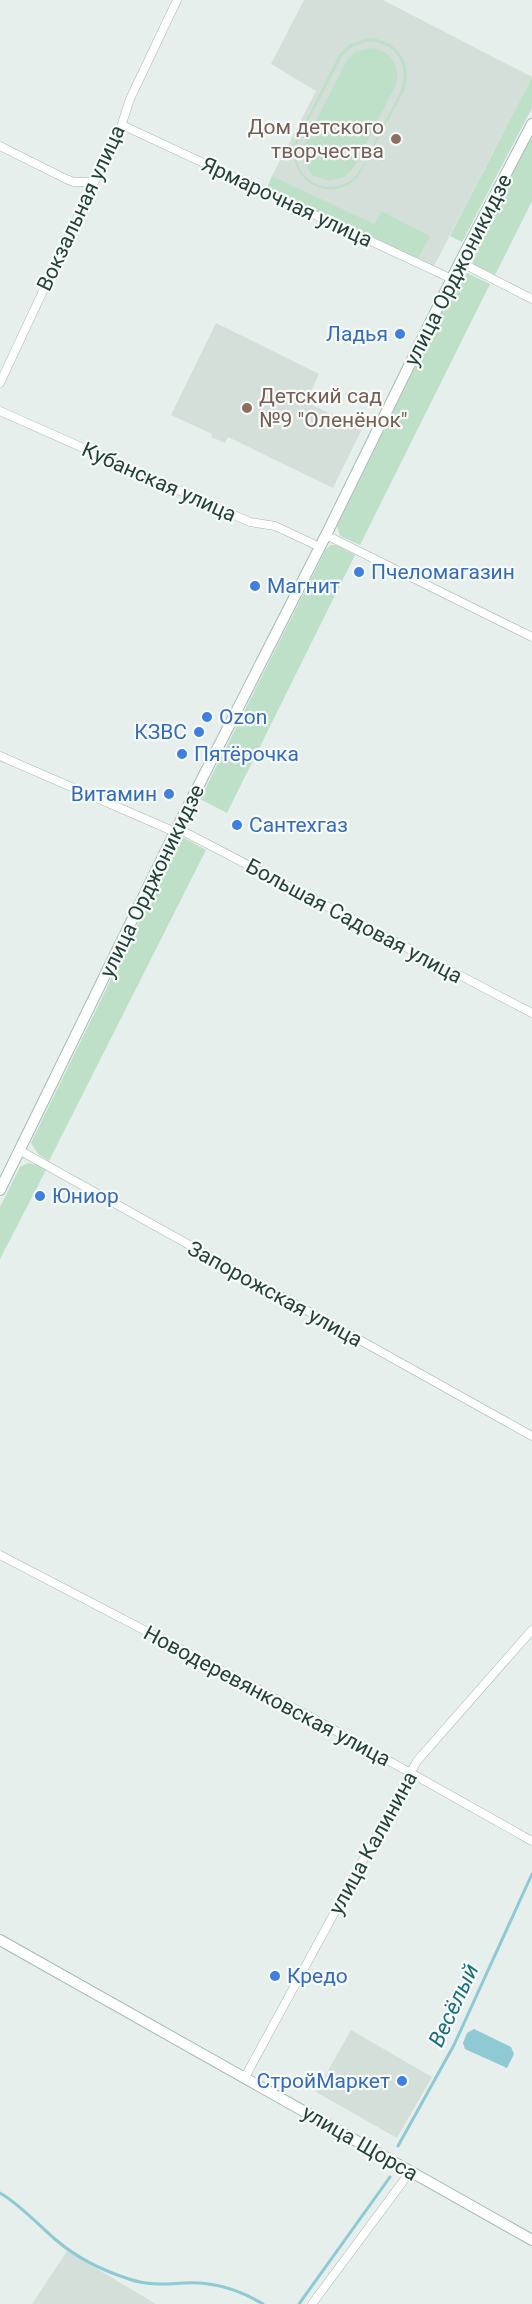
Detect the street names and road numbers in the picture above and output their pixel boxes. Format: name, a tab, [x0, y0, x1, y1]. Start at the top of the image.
street label: Вокзальная улица	[32, 121, 130, 295]
street label: Ярмарочная улица	[198, 152, 376, 252]
street label: улица Орджоникидзе	[399, 170, 517, 370]
street label: Кубанская улица	[78, 437, 240, 527]
street label: улица Орджоникидзе	[95, 781, 209, 981]
street label: Большая Садовая улица	[242, 854, 466, 988]
street label: Запорожская улица	[184, 1236, 366, 1352]
street label: Новодеревянковская улица	[140, 1621, 394, 1771]
street label: улица Калинина	[324, 1767, 422, 1919]
street label: улица Щорса	[298, 2100, 422, 2186]

